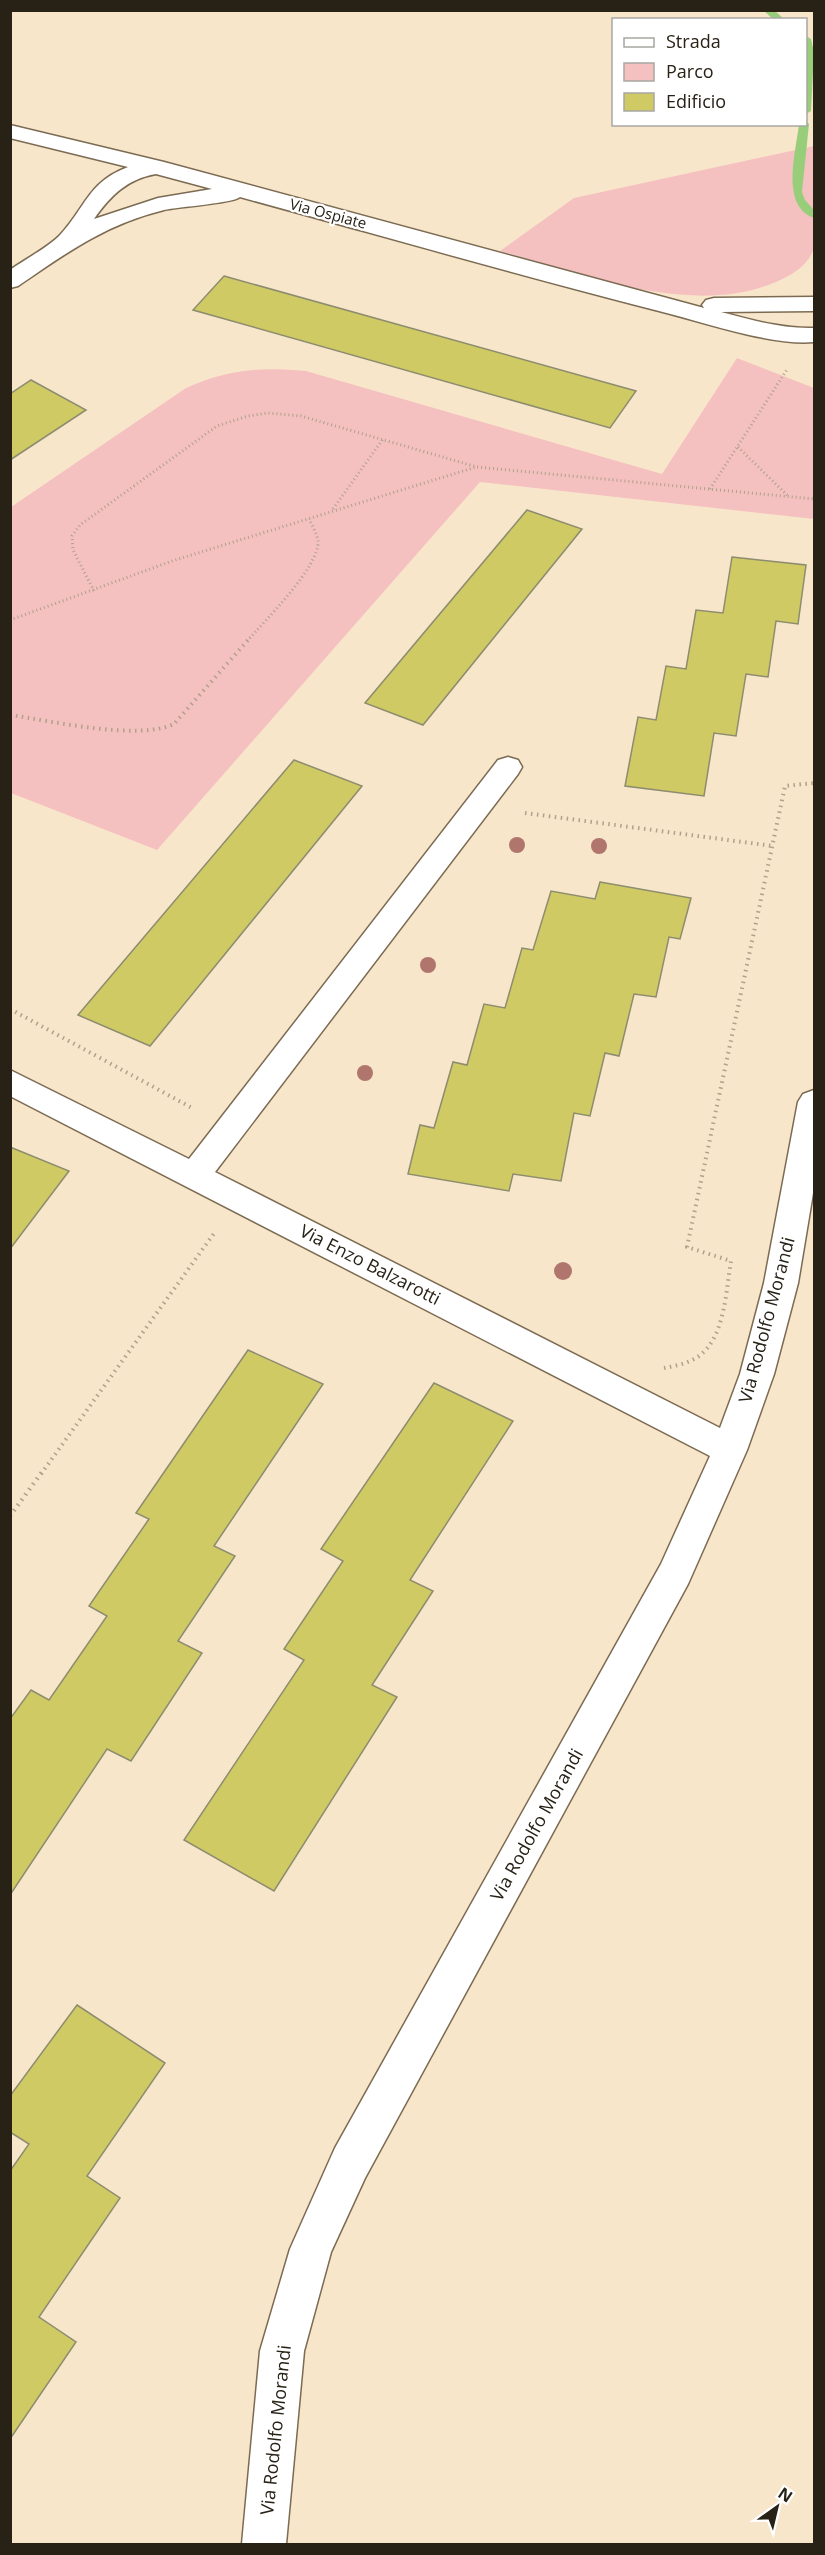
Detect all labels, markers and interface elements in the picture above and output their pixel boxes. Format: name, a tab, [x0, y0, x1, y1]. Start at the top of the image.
legend	[612, 18, 807, 126]
text: Strada	[666, 29, 721, 53]
text: Parco	[666, 59, 714, 83]
text: Edificio	[666, 89, 726, 113]
street label: Via Ospiate	[288, 193, 369, 233]
street label: Via Enzo Balzarotti	[296, 1218, 445, 1310]
street label: Via Rodolfo Morandi	[732, 1234, 800, 1405]
street label: Via Rodolfo Morandi	[484, 1744, 588, 1905]
street label: Via Rodolfo Morandi	[254, 2344, 296, 2516]
north arrow	[747, 2477, 807, 2537]
text: N	[774, 2482, 797, 2507]

